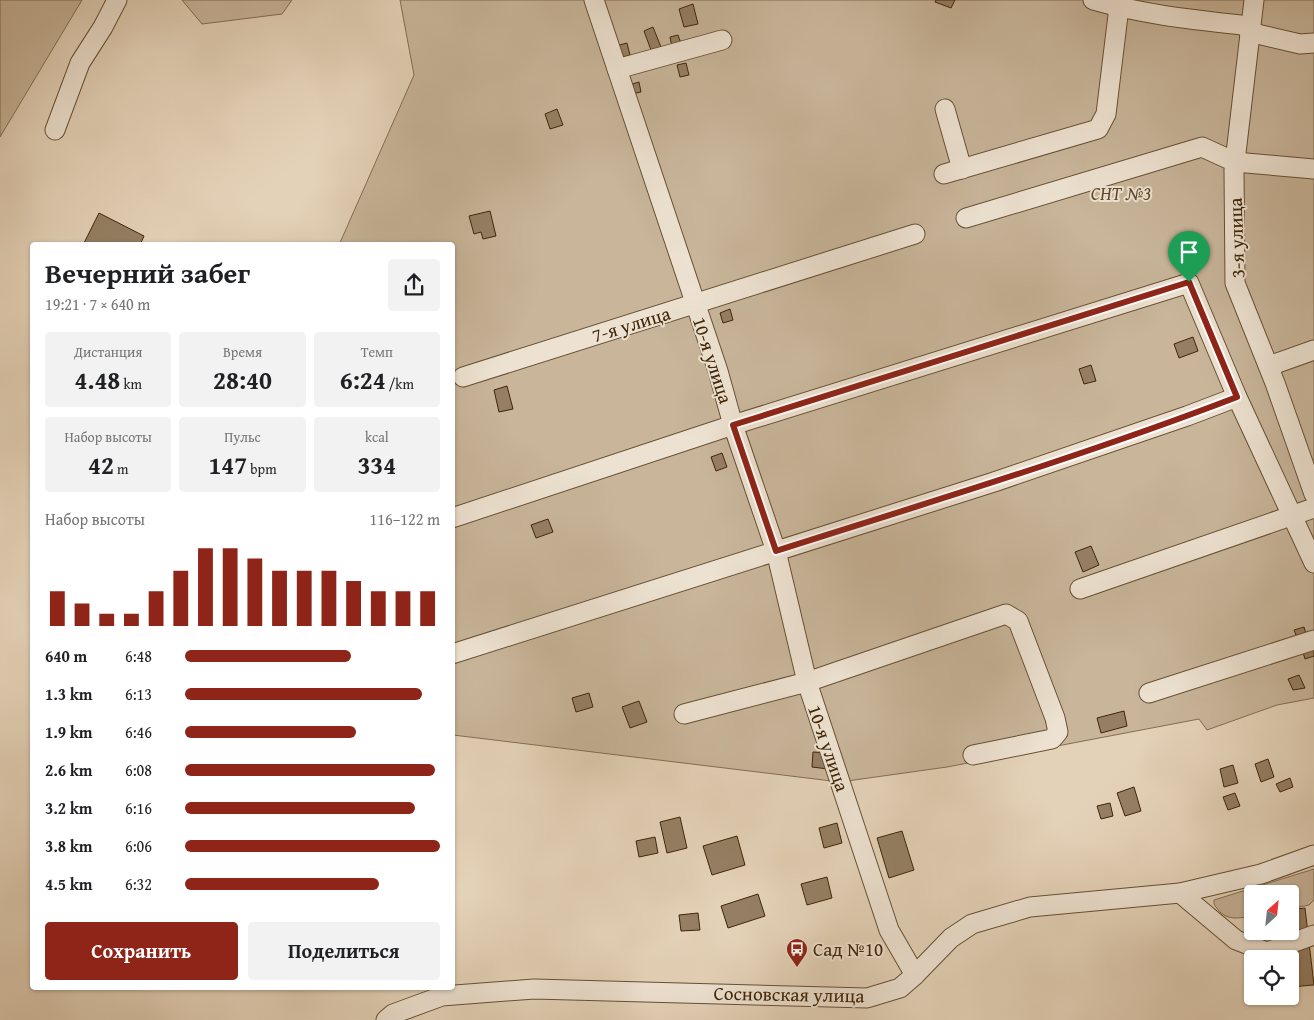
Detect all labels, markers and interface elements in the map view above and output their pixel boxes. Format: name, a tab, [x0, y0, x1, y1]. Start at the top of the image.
park label: СНТ №3	[1091, 179, 1151, 207]
street label: 3-я улица	[1221, 197, 1251, 279]
pin	[1168, 231, 1210, 282]
icon: arrive	[1175, 238, 1203, 266]
text: Вечерний забег	[45, 252, 250, 293]
button: share	[388, 259, 440, 311]
text: 19:21 · 7 × 640 m	[45, 292, 150, 316]
street label: 7-я улица	[588, 299, 674, 349]
street label: 10-я улица	[686, 313, 740, 407]
text: Дистанция	[74, 342, 142, 362]
text: Время	[223, 342, 262, 362]
text: Темп	[361, 342, 393, 362]
text: 4.48	[74, 362, 120, 398]
text: 28:40	[213, 362, 272, 398]
text: 6:24	[340, 362, 386, 398]
text: km	[120, 374, 142, 394]
text: /km	[386, 374, 414, 394]
text: Набор высоты	[64, 427, 152, 447]
text: Пульс	[224, 427, 261, 447]
text: kcal	[365, 427, 389, 447]
text: 42	[88, 447, 114, 483]
text: 147	[208, 447, 247, 483]
text: 334	[357, 447, 396, 483]
text: m	[114, 459, 128, 479]
text: bpm	[247, 459, 277, 479]
text: Набор высоты	[45, 507, 145, 531]
text: 116–122 m	[370, 507, 440, 531]
text: 640 m	[45, 644, 87, 668]
text: 6:48	[125, 644, 152, 668]
text: 1.3 km	[45, 682, 92, 706]
text: 6:13	[125, 682, 152, 706]
street label: 10-я улица	[801, 701, 857, 795]
text: 1.9 km	[45, 720, 92, 744]
text: 6:46	[125, 720, 152, 744]
text: 2.6 km	[45, 758, 92, 782]
text: 6:08	[125, 758, 152, 782]
text: 3.2 km	[45, 796, 92, 820]
text: 6:16	[125, 796, 152, 820]
text: 3.8 km	[45, 834, 92, 858]
text: 6:06	[125, 834, 152, 858]
text: 4.5 km	[45, 872, 92, 896]
text: 6:32	[125, 872, 152, 896]
north arrow	[1244, 885, 1299, 940]
map controls	[1244, 885, 1299, 1005]
button: Сохранить	[45, 922, 238, 980]
button: Поделиться	[248, 922, 440, 980]
place label: Сад №10	[813, 935, 883, 963]
bus stop icon: Сад №10	[785, 937, 809, 968]
button: locate	[1244, 950, 1299, 1005]
street label: Сосновская улица	[713, 979, 865, 1009]

